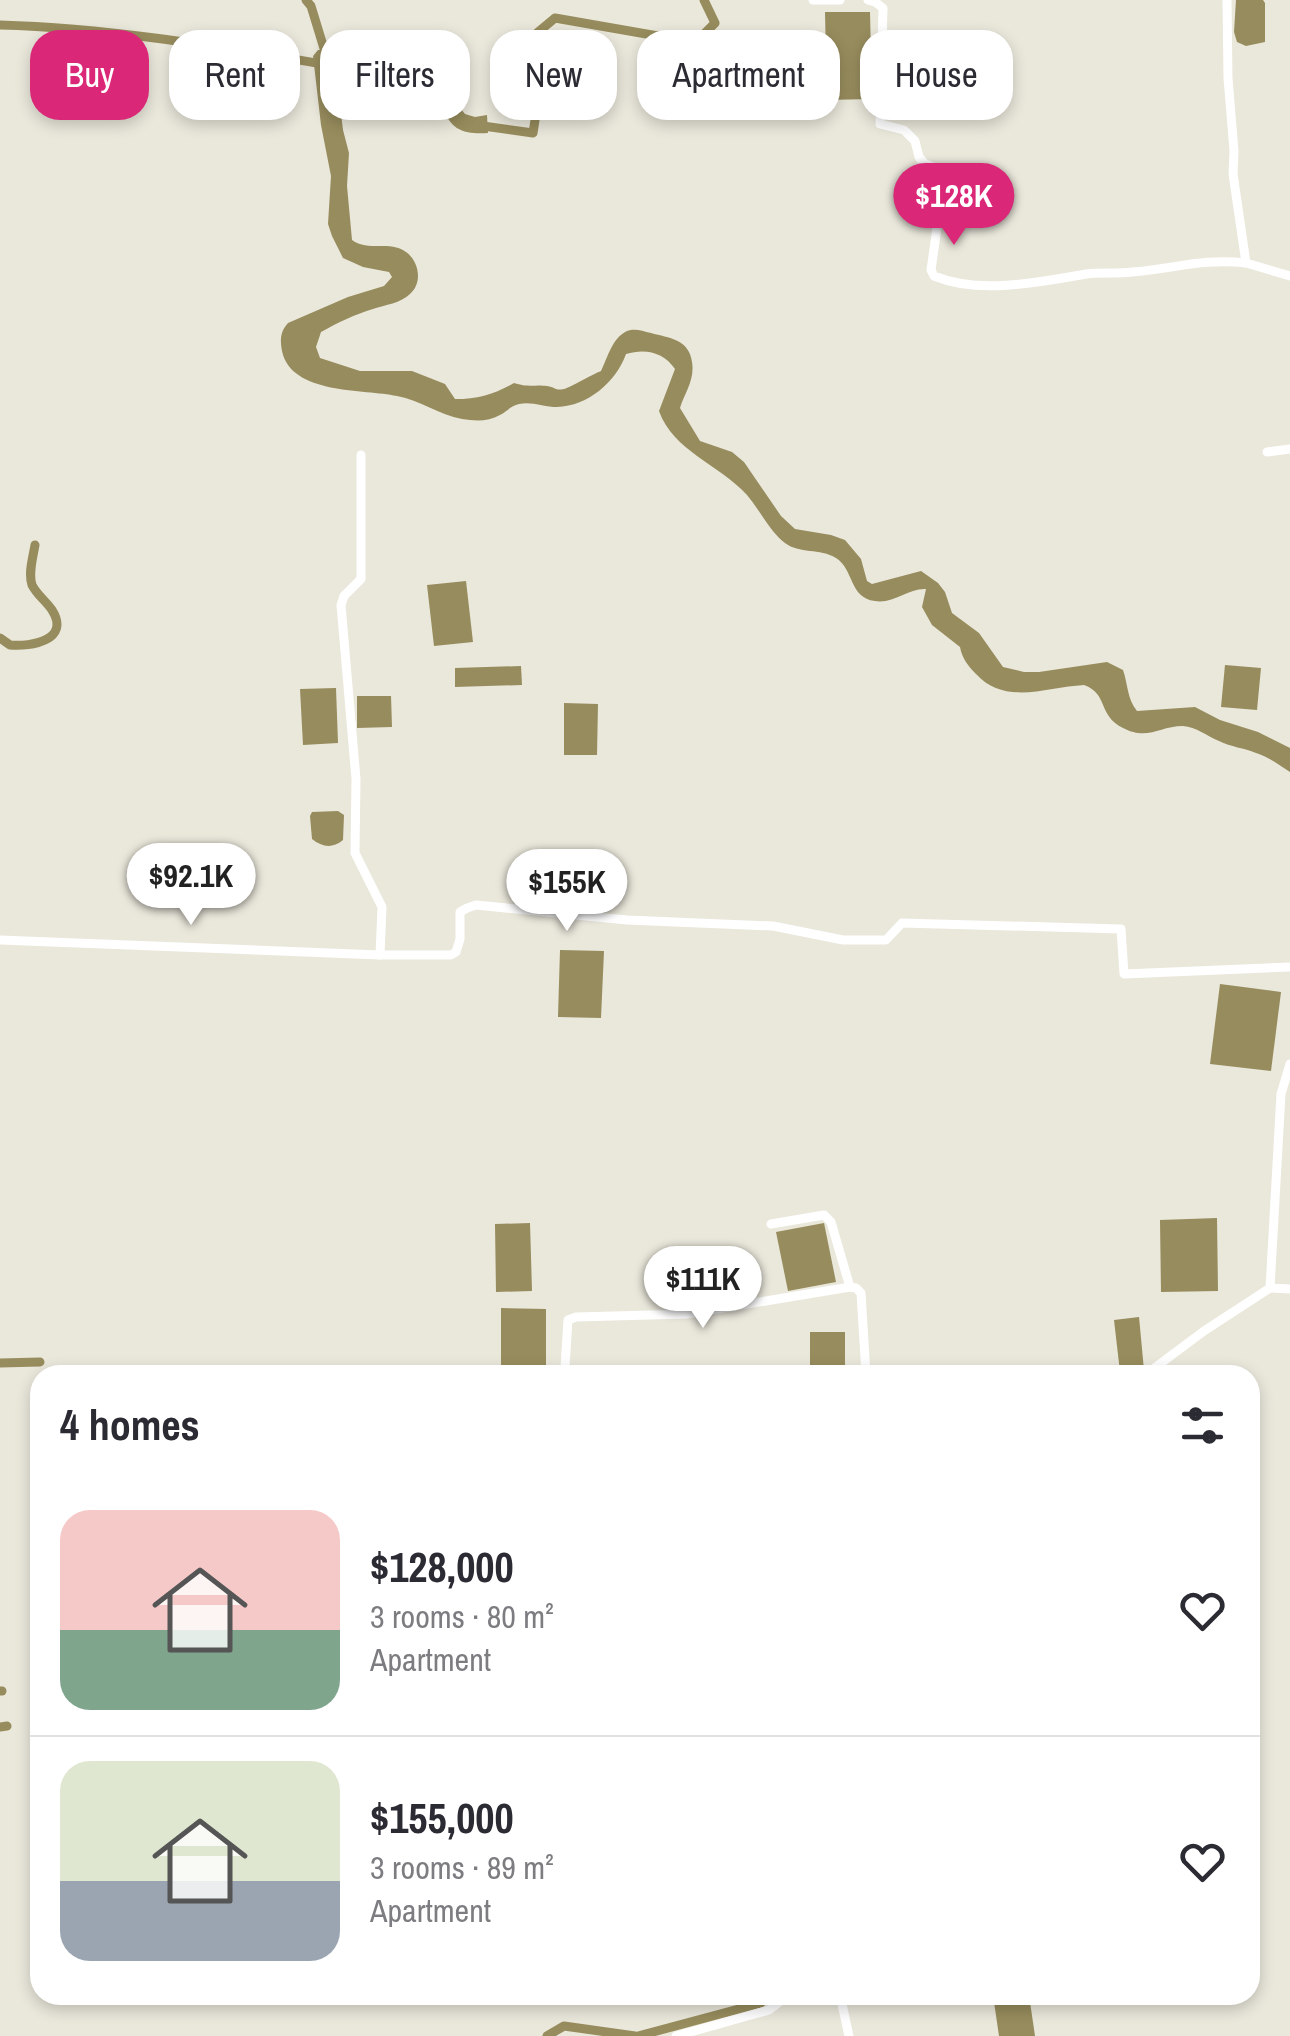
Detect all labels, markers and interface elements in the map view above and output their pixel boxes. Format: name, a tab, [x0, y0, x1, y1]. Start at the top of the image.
chip: Buy	[30, 30, 149, 120]
chip: Rent	[169, 30, 300, 120]
chip: Filters	[320, 30, 470, 120]
chip: New	[490, 30, 617, 120]
chip: Apartment	[637, 30, 840, 120]
chip: House	[860, 30, 1013, 120]
pin: $128K	[884, 163, 1024, 248]
text: $128K	[915, 174, 993, 217]
pin: $92.1K	[110, 843, 272, 928]
pin: $155K	[497, 849, 637, 934]
text: $92.1K	[149, 854, 233, 897]
text: $155K	[528, 860, 606, 903]
pin: $111K	[633, 1246, 773, 1331]
text: $111K	[666, 1257, 740, 1300]
text: 4 homes	[60, 1397, 200, 1453]
icon: filters	[1175, 1398, 1230, 1453]
text: $128,000	[370, 1539, 514, 1595]
icon: home	[140, 1550, 260, 1670]
icon: heart	[1175, 1583, 1230, 1638]
text: 3 rooms · 80 m²	[370, 1595, 554, 1638]
text: Apartment	[370, 1638, 491, 1681]
text: $155,000	[370, 1790, 514, 1846]
icon: home	[140, 1801, 260, 1921]
icon: heart	[1175, 1834, 1230, 1889]
text: 3 rooms · 89 m²	[370, 1846, 554, 1889]
text: Apartment	[370, 1889, 491, 1932]

